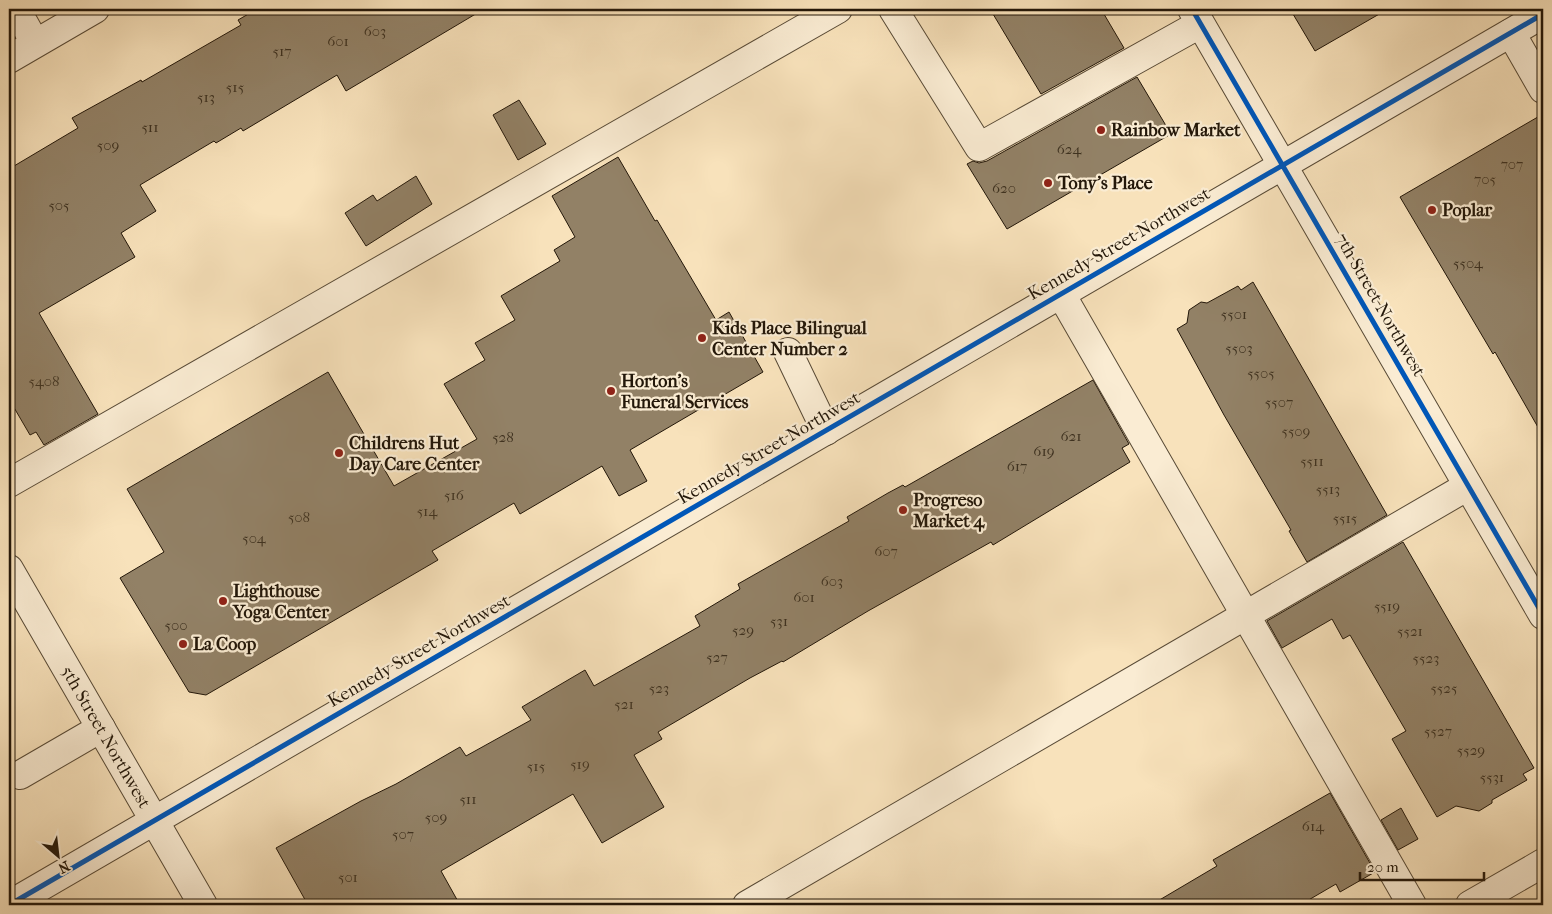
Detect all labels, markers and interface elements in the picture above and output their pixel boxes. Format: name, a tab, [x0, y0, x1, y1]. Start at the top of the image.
house number: 603	[364, 22, 386, 40]
house number: 601	[327, 32, 349, 50]
house number: 517	[272, 42, 292, 60]
house number: 515	[226, 78, 244, 96]
house number: 513	[197, 88, 215, 106]
house number: 511	[141, 118, 159, 136]
place label: Rainbow Market	[1111, 120, 1241, 141]
marker: Rainbow Market	[1095, 124, 1107, 136]
house number: 509	[97, 136, 119, 154]
house number: 624	[1057, 140, 1082, 158]
house number: 707	[1501, 155, 1523, 173]
house number: 705	[1474, 170, 1496, 188]
place label: Tony's Place	[1057, 173, 1153, 194]
marker: Tony's Place	[1042, 177, 1054, 189]
house number: 620	[992, 179, 1016, 197]
street label: Kennedy Street Northwest	[1024, 183, 1214, 305]
house number: 505	[48, 196, 70, 214]
place label: Poplar	[1442, 200, 1492, 221]
marker: Poplar	[1426, 204, 1438, 216]
street label: 7th Street Northwest	[1330, 230, 1430, 381]
house number: 5504	[1453, 254, 1484, 272]
house number: 5501	[1221, 305, 1247, 323]
place label: Kids Place Bilingual Center Number 2	[712, 318, 868, 360]
marker: Kids Place Bilingual Center Number 2	[696, 332, 708, 344]
house number: 5503	[1225, 339, 1253, 357]
house number: 5505	[1247, 364, 1275, 382]
place label: Horton's Funeral Services	[620, 371, 749, 413]
house number: 5408	[28, 372, 60, 390]
marker: Horton's Funeral Services	[605, 385, 617, 397]
street label: Kennedy Street Northwest	[674, 387, 864, 509]
house number: 5507	[1265, 393, 1293, 411]
house number: 5509	[1282, 422, 1311, 440]
house number: 621	[1060, 427, 1082, 445]
house number: 528	[492, 428, 514, 446]
place label: Childrens Hut Day Care Center	[349, 433, 480, 475]
house number: 619	[1033, 442, 1055, 460]
marker: Childrens Hut Day Care Center	[333, 447, 345, 459]
house number: 5511	[1300, 452, 1324, 470]
house number: 617	[1007, 457, 1027, 475]
house number: 5513	[1316, 480, 1340, 498]
house number: 516	[444, 486, 465, 504]
place label: Progreso Market 4	[912, 490, 985, 532]
house number: 514	[417, 502, 438, 520]
marker: Progreso Market 4	[897, 504, 909, 516]
house number: 508	[288, 508, 310, 526]
house number: 5515	[1333, 509, 1357, 527]
house number: 504	[242, 529, 267, 547]
house number: 607	[874, 542, 898, 560]
house number: 603	[821, 572, 843, 590]
place label: Lighthouse Yoga Center	[232, 581, 329, 623]
house number: 601	[793, 588, 815, 606]
street label: Kennedy Street Northwest	[324, 590, 514, 712]
marker: Lighthouse Yoga Center	[217, 595, 229, 607]
house number: 5519	[1374, 597, 1400, 615]
house number: 531	[770, 612, 788, 630]
house number: 500	[165, 616, 187, 634]
house number: 529	[732, 621, 754, 639]
house number: 5521	[1397, 622, 1423, 640]
place label: La Coop	[193, 634, 256, 655]
marker: La Coop	[177, 638, 189, 650]
house number: 527	[706, 648, 728, 666]
house number: 5523	[1413, 649, 1439, 667]
street label: 5th Street Northwest	[57, 662, 156, 812]
house number: 523	[649, 679, 669, 697]
house number: 5525	[1430, 679, 1458, 697]
house number: 521	[614, 695, 634, 713]
house number: 5527	[1424, 722, 1452, 740]
house number: 5529	[1457, 741, 1485, 759]
house number: 519	[570, 755, 590, 773]
house number: 515	[527, 757, 545, 775]
house number: 5531	[1480, 768, 1504, 786]
house number: 511	[459, 790, 477, 808]
house number: 509	[425, 808, 447, 826]
house number: 614	[1302, 817, 1325, 835]
house number: 507	[392, 825, 414, 843]
north arrow	[32, 832, 82, 882]
scale bar	[1360, 849, 1483, 881]
text: N	[55, 857, 73, 877]
text: 20 m	[1367, 858, 1399, 876]
house number: 501	[338, 868, 358, 886]

